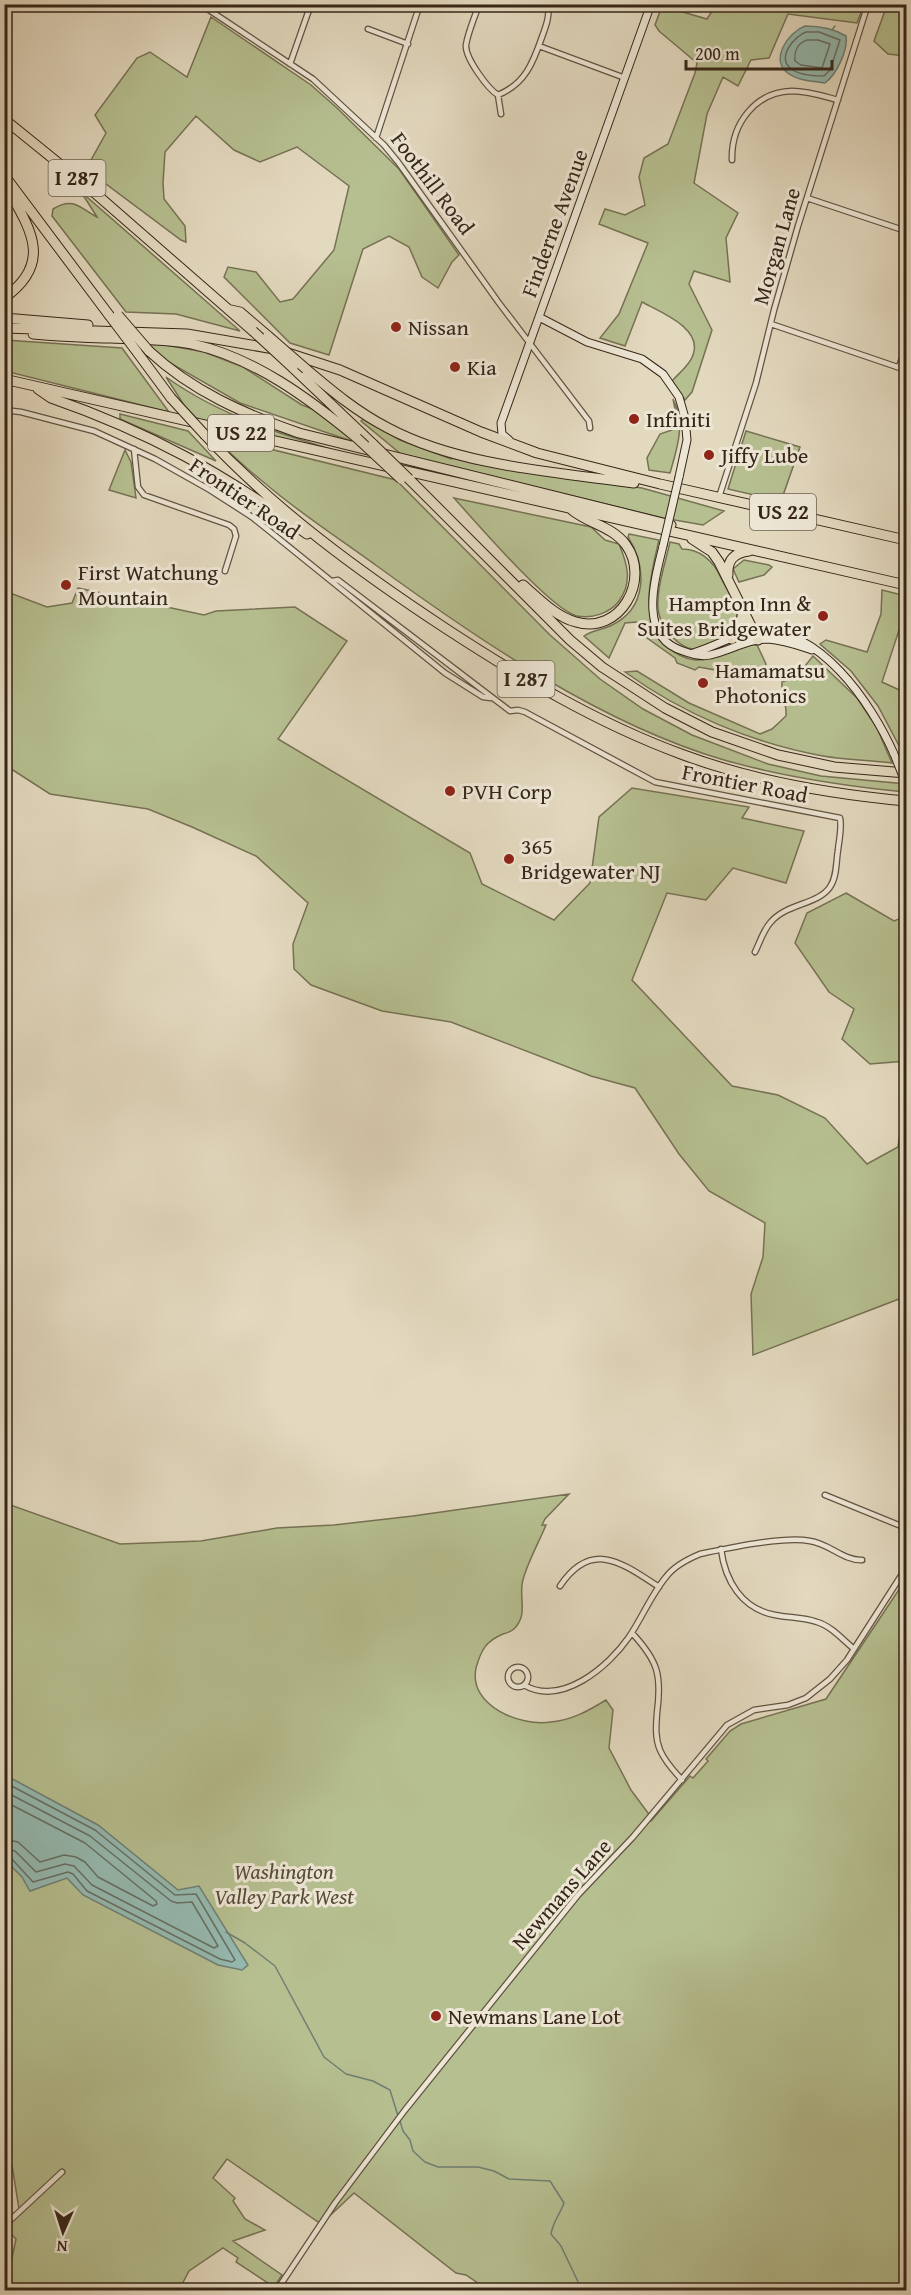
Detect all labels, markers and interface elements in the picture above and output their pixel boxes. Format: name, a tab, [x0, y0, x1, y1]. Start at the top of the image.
scale bar	[686, 33, 832, 71]
text: 200 m	[695, 40, 740, 67]
street label: Foothill Road	[384, 125, 483, 241]
street label: Finderne Avenue	[512, 144, 596, 302]
road number: I 287	[48, 160, 106, 196]
street label: Morgan Lane	[744, 184, 808, 308]
place label: Nissan	[408, 311, 469, 343]
marker: Nissan	[389, 320, 403, 334]
place label: Kia	[467, 351, 497, 383]
marker: Kia	[448, 360, 462, 374]
place label: Infiniti	[646, 403, 711, 435]
marker: Infiniti	[627, 412, 641, 426]
road number: US 22	[208, 415, 274, 451]
place label: Jiffy Lube	[718, 439, 808, 471]
marker: Jiffy Lube	[702, 448, 716, 462]
street label: Frontier Road	[183, 449, 307, 547]
road number: US 22	[750, 494, 816, 530]
place label: First Watchung Mountain	[78, 556, 218, 613]
marker: First Watchung Mountain	[59, 578, 73, 592]
place label: Hampton Inn & Suites Bridgewater	[637, 587, 811, 644]
marker: Hampton Inn & Suites Bridgewater	[816, 609, 830, 623]
place label: Hamamatsu Photonics	[715, 654, 825, 711]
road number: I 287	[498, 661, 554, 697]
marker: Hamamatsu Photonics	[696, 676, 710, 690]
street label: Frontier Road	[679, 755, 811, 811]
place label: PVH Corp	[462, 775, 552, 807]
marker: PVH Corp	[443, 784, 457, 798]
place label: 365 Bridgewater NJ	[521, 830, 661, 887]
marker: 365 Bridgewater NJ	[502, 852, 516, 866]
street label: Newmans Lane	[504, 1831, 618, 1957]
park label: Washington Valley Park West	[214, 1855, 355, 1912]
place label: Newmans Lane Lot	[448, 2000, 621, 2032]
marker: Newmans Lane Lot	[429, 2009, 443, 2023]
north arrow	[33, 2202, 93, 2262]
text: N	[56, 2235, 68, 2259]

